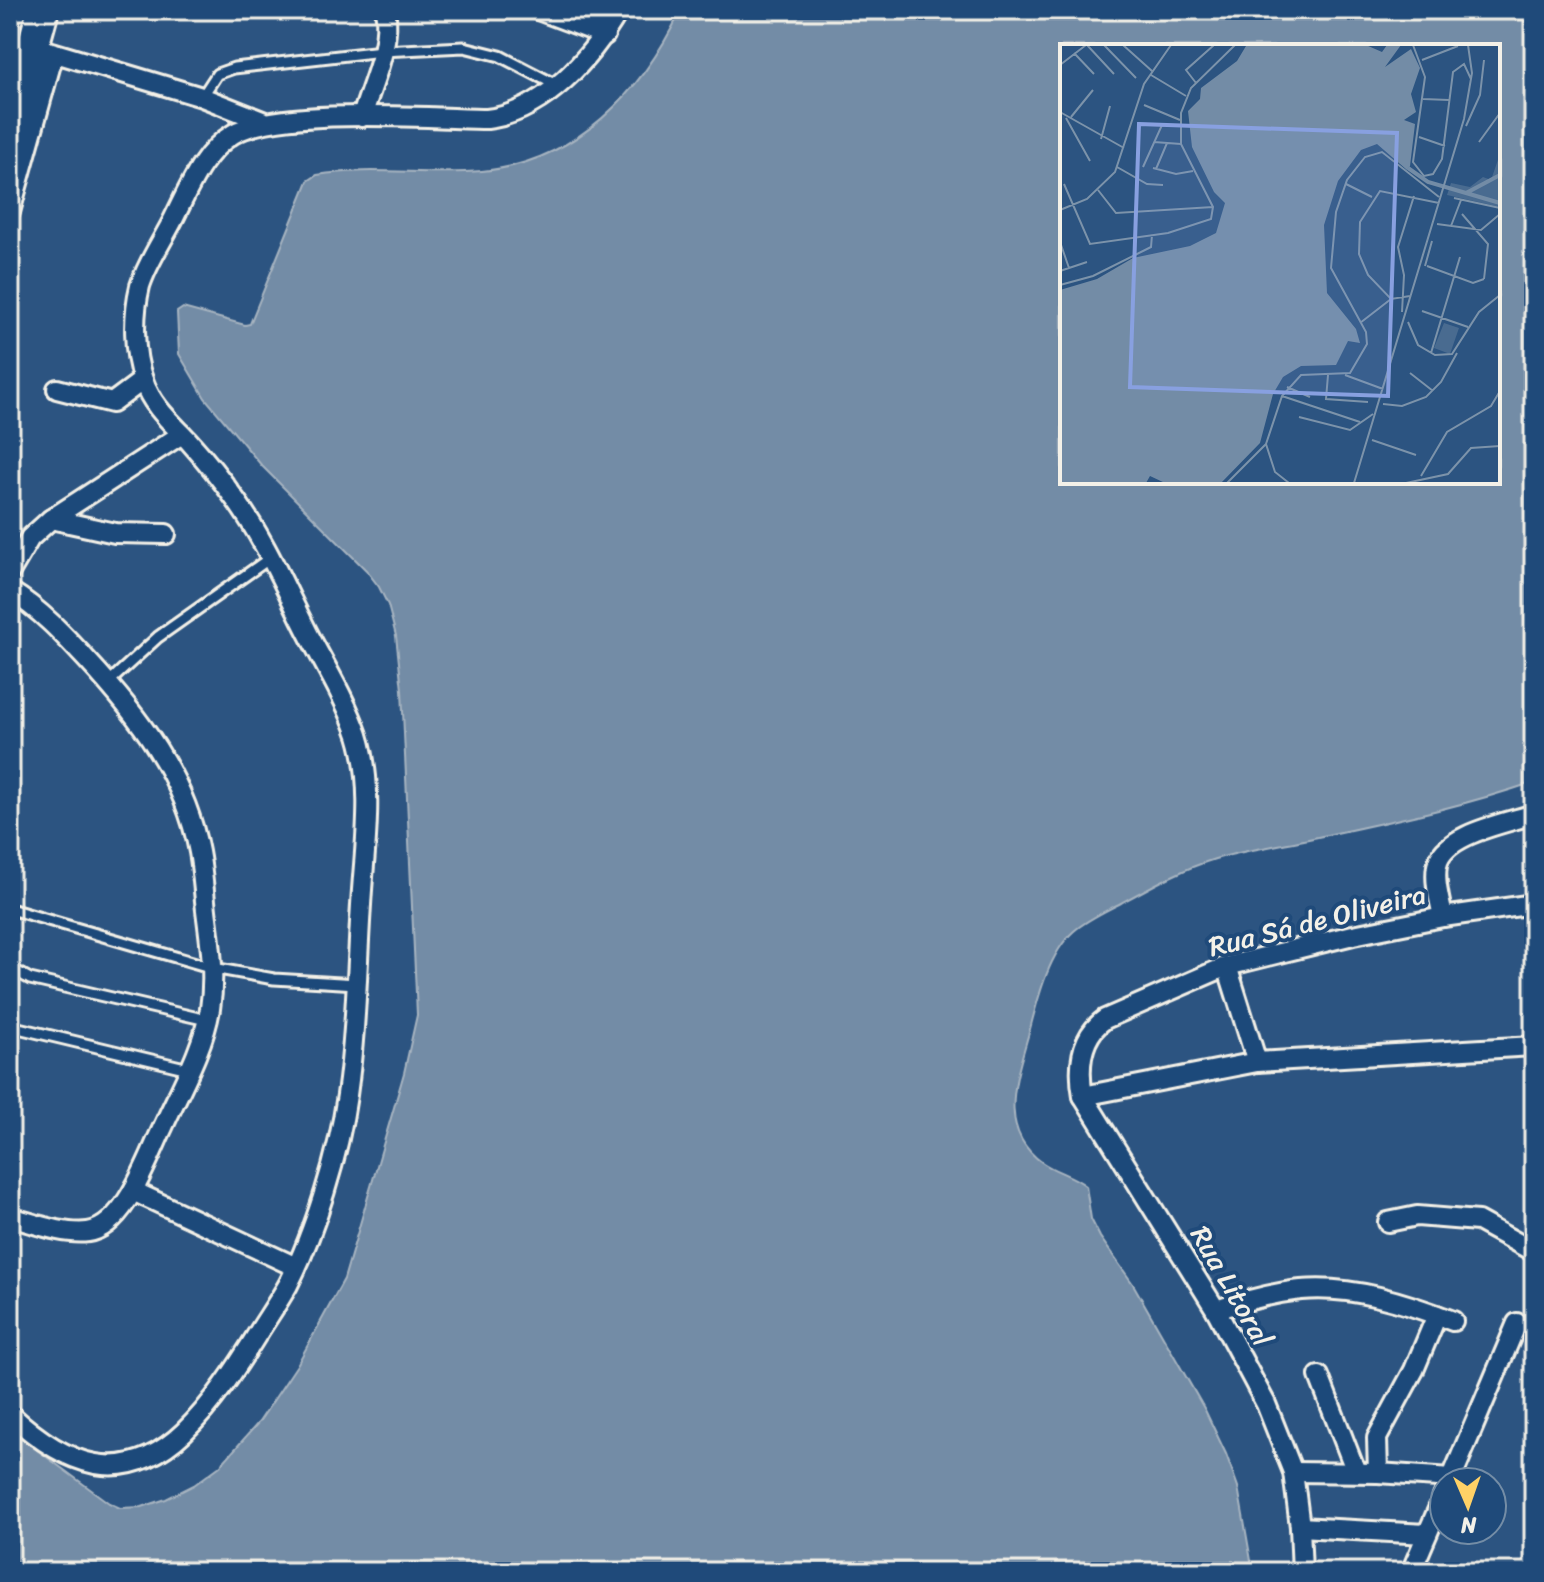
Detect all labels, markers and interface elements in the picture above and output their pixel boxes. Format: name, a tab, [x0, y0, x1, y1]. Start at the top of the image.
inset map	[1060, 44, 1500, 484]
street label: Rua Sá de Oliveira	[1203, 870, 1431, 971]
street label: Rua Litoral	[1177, 1216, 1287, 1357]
north arrow	[1428, 1466, 1508, 1546]
text: N	[1460, 1506, 1478, 1545]

